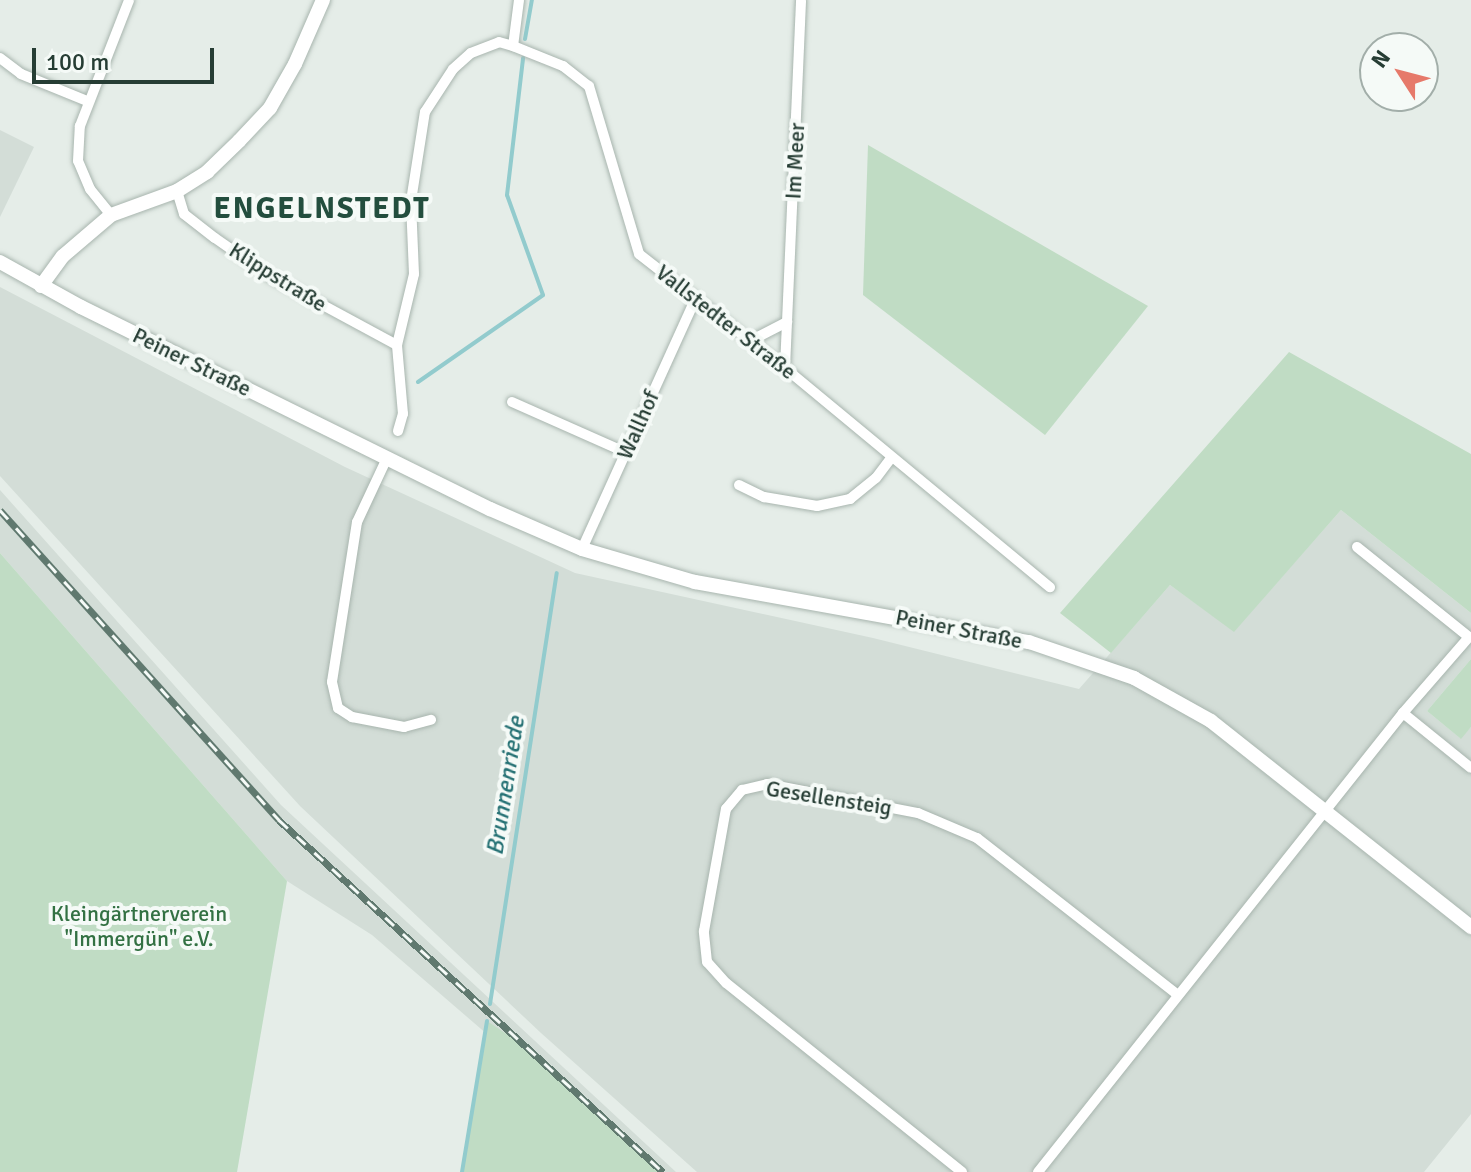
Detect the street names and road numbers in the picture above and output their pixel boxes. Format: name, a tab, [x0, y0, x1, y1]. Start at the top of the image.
street label: Im Meer	[780, 122, 810, 200]
street label: Klippstraße	[224, 237, 332, 317]
street label: Vallstedter Straße	[651, 259, 801, 385]
street label: Peiner Straße	[128, 322, 256, 402]
street label: Wallhof	[611, 387, 665, 463]
street label: Peiner Straße	[893, 604, 1025, 654]
street label: Gesellensteig	[764, 775, 894, 821]

